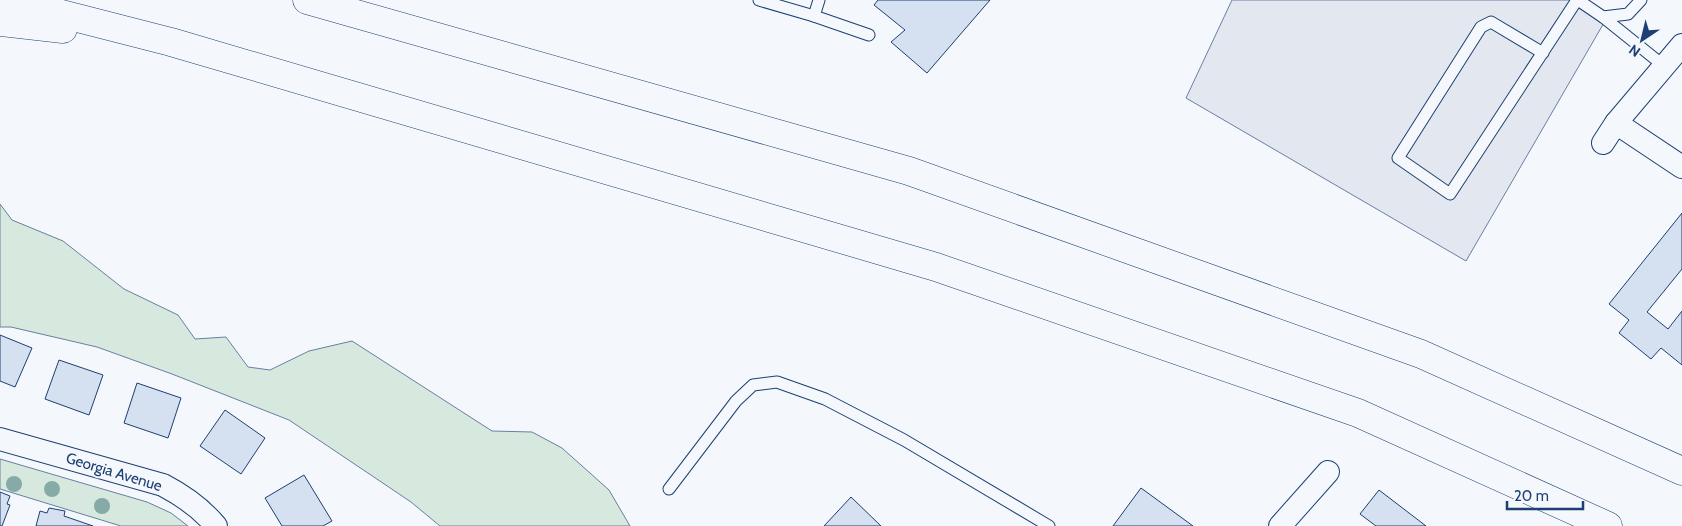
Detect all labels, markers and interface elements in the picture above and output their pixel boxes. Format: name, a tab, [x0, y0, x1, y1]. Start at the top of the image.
north arrow	[1617, 15, 1667, 65]
text: N	[1625, 40, 1644, 61]
street label: Georgia Avenue	[64, 449, 165, 495]
scale bar	[1507, 478, 1583, 510]
text: 20 m	[1514, 487, 1549, 505]

